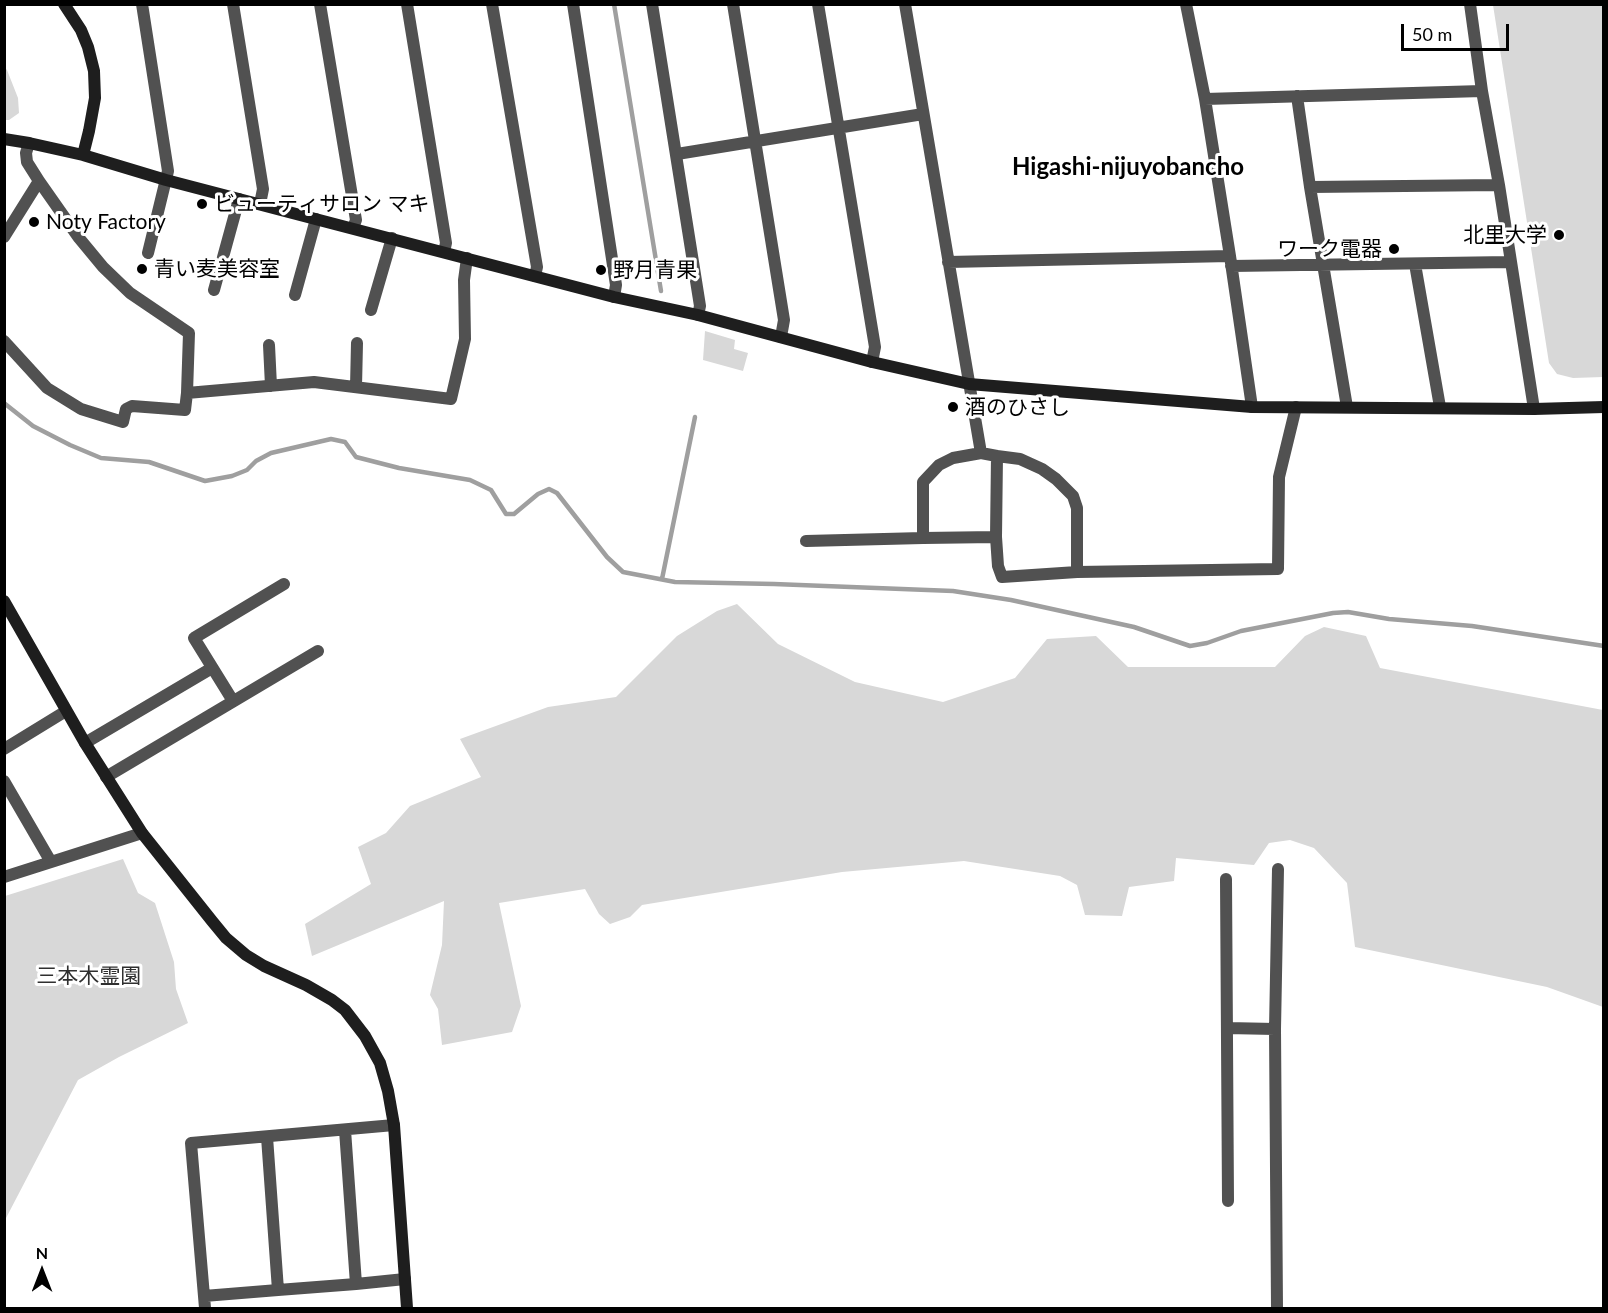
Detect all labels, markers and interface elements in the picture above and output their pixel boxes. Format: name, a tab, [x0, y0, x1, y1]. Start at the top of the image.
scale bar	[1404, 12, 1512, 50]
text: 50 m	[1412, 23, 1452, 45]
district label: Higashi-nijuyobancho	[1012, 153, 1244, 181]
place label: ビューティサロン マキ	[214, 191, 429, 217]
marker: ビューティサロン マキ	[195, 197, 209, 211]
place label: Noty Factory	[46, 209, 166, 235]
marker: Noty Factory	[27, 215, 41, 229]
place label: 北里大学	[1463, 222, 1547, 248]
marker: 北里大学	[1552, 228, 1566, 242]
place label: ワーク電器	[1277, 236, 1382, 262]
marker: ワーク電器	[1387, 242, 1401, 256]
place label: 青い麦美容室	[154, 256, 280, 282]
place label: 野月青果	[613, 257, 697, 283]
marker: 青い麦美容室	[135, 262, 149, 276]
marker: 野月青果	[594, 263, 608, 277]
place label: 酒のひさし	[965, 394, 1070, 420]
marker: 酒のひさし	[946, 400, 960, 414]
park label: 三本木霊園	[37, 963, 141, 989]
north arrow	[12, 1241, 72, 1301]
text: N	[36, 1243, 48, 1262]

